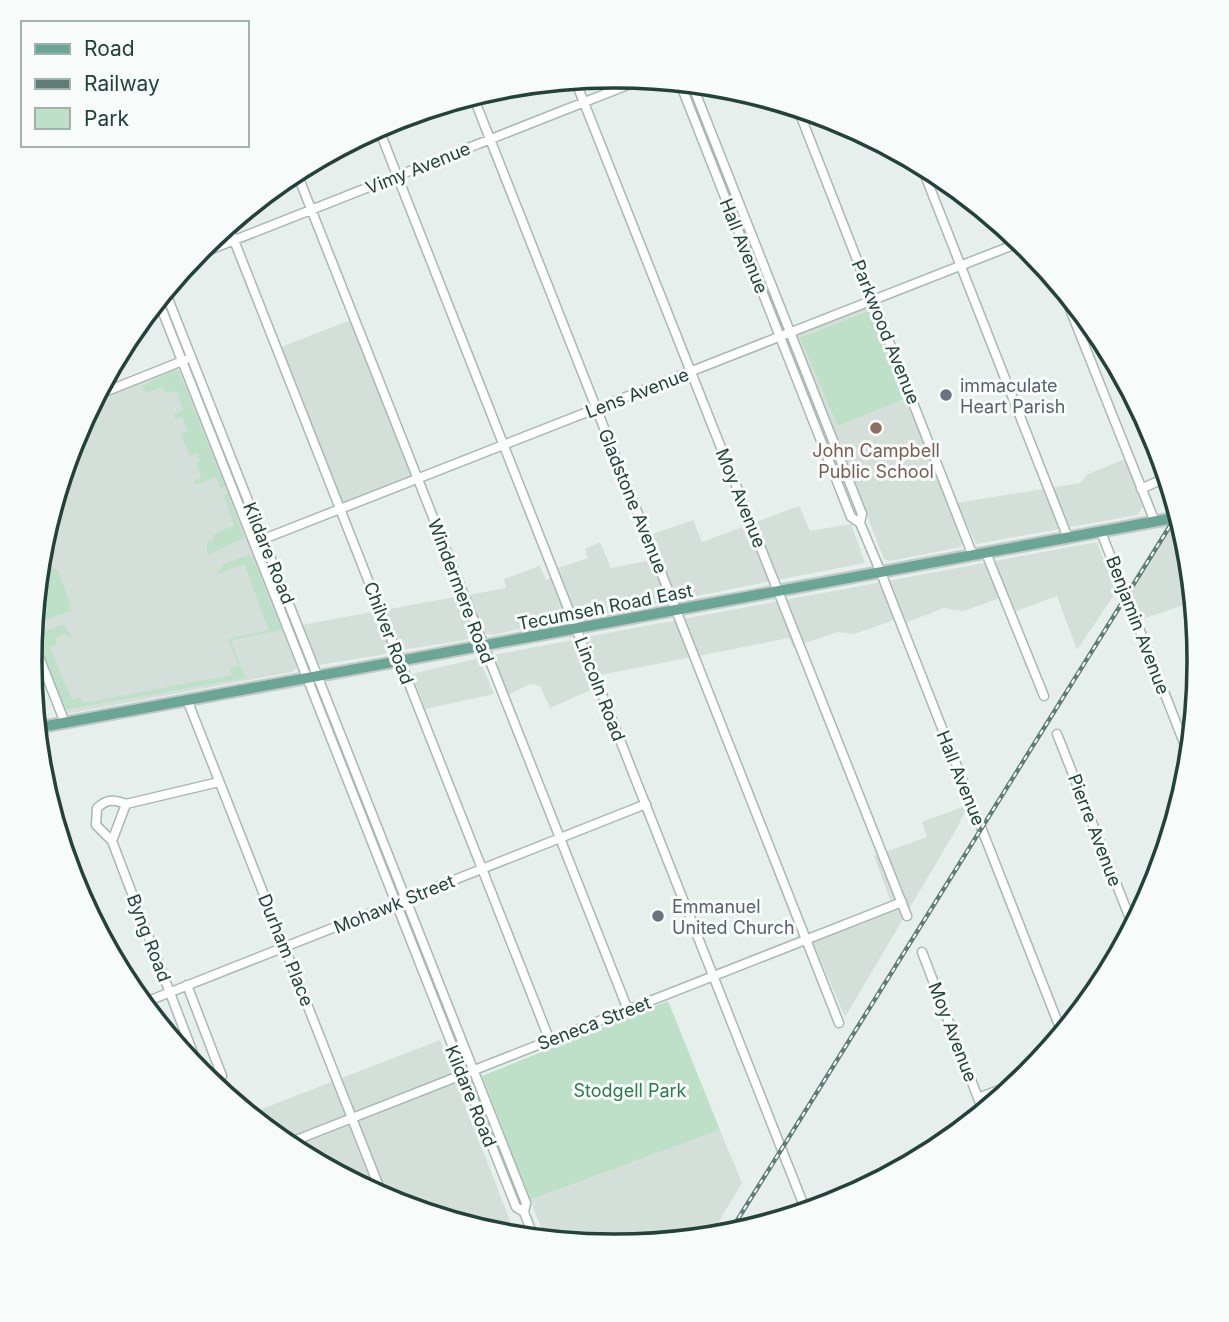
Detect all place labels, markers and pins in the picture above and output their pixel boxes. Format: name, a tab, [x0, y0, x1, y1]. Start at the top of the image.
place label: immaculate Heart Parish	[960, 375, 1065, 417]
marker: immaculate Heart Parish	[938, 387, 954, 403]
marker: John Campbell Public School	[868, 420, 884, 436]
place label: John Campbell Public School	[812, 440, 940, 482]
place label: Emmanuel United Church	[672, 896, 795, 938]
marker: Emmanuel United Church	[650, 908, 666, 924]

